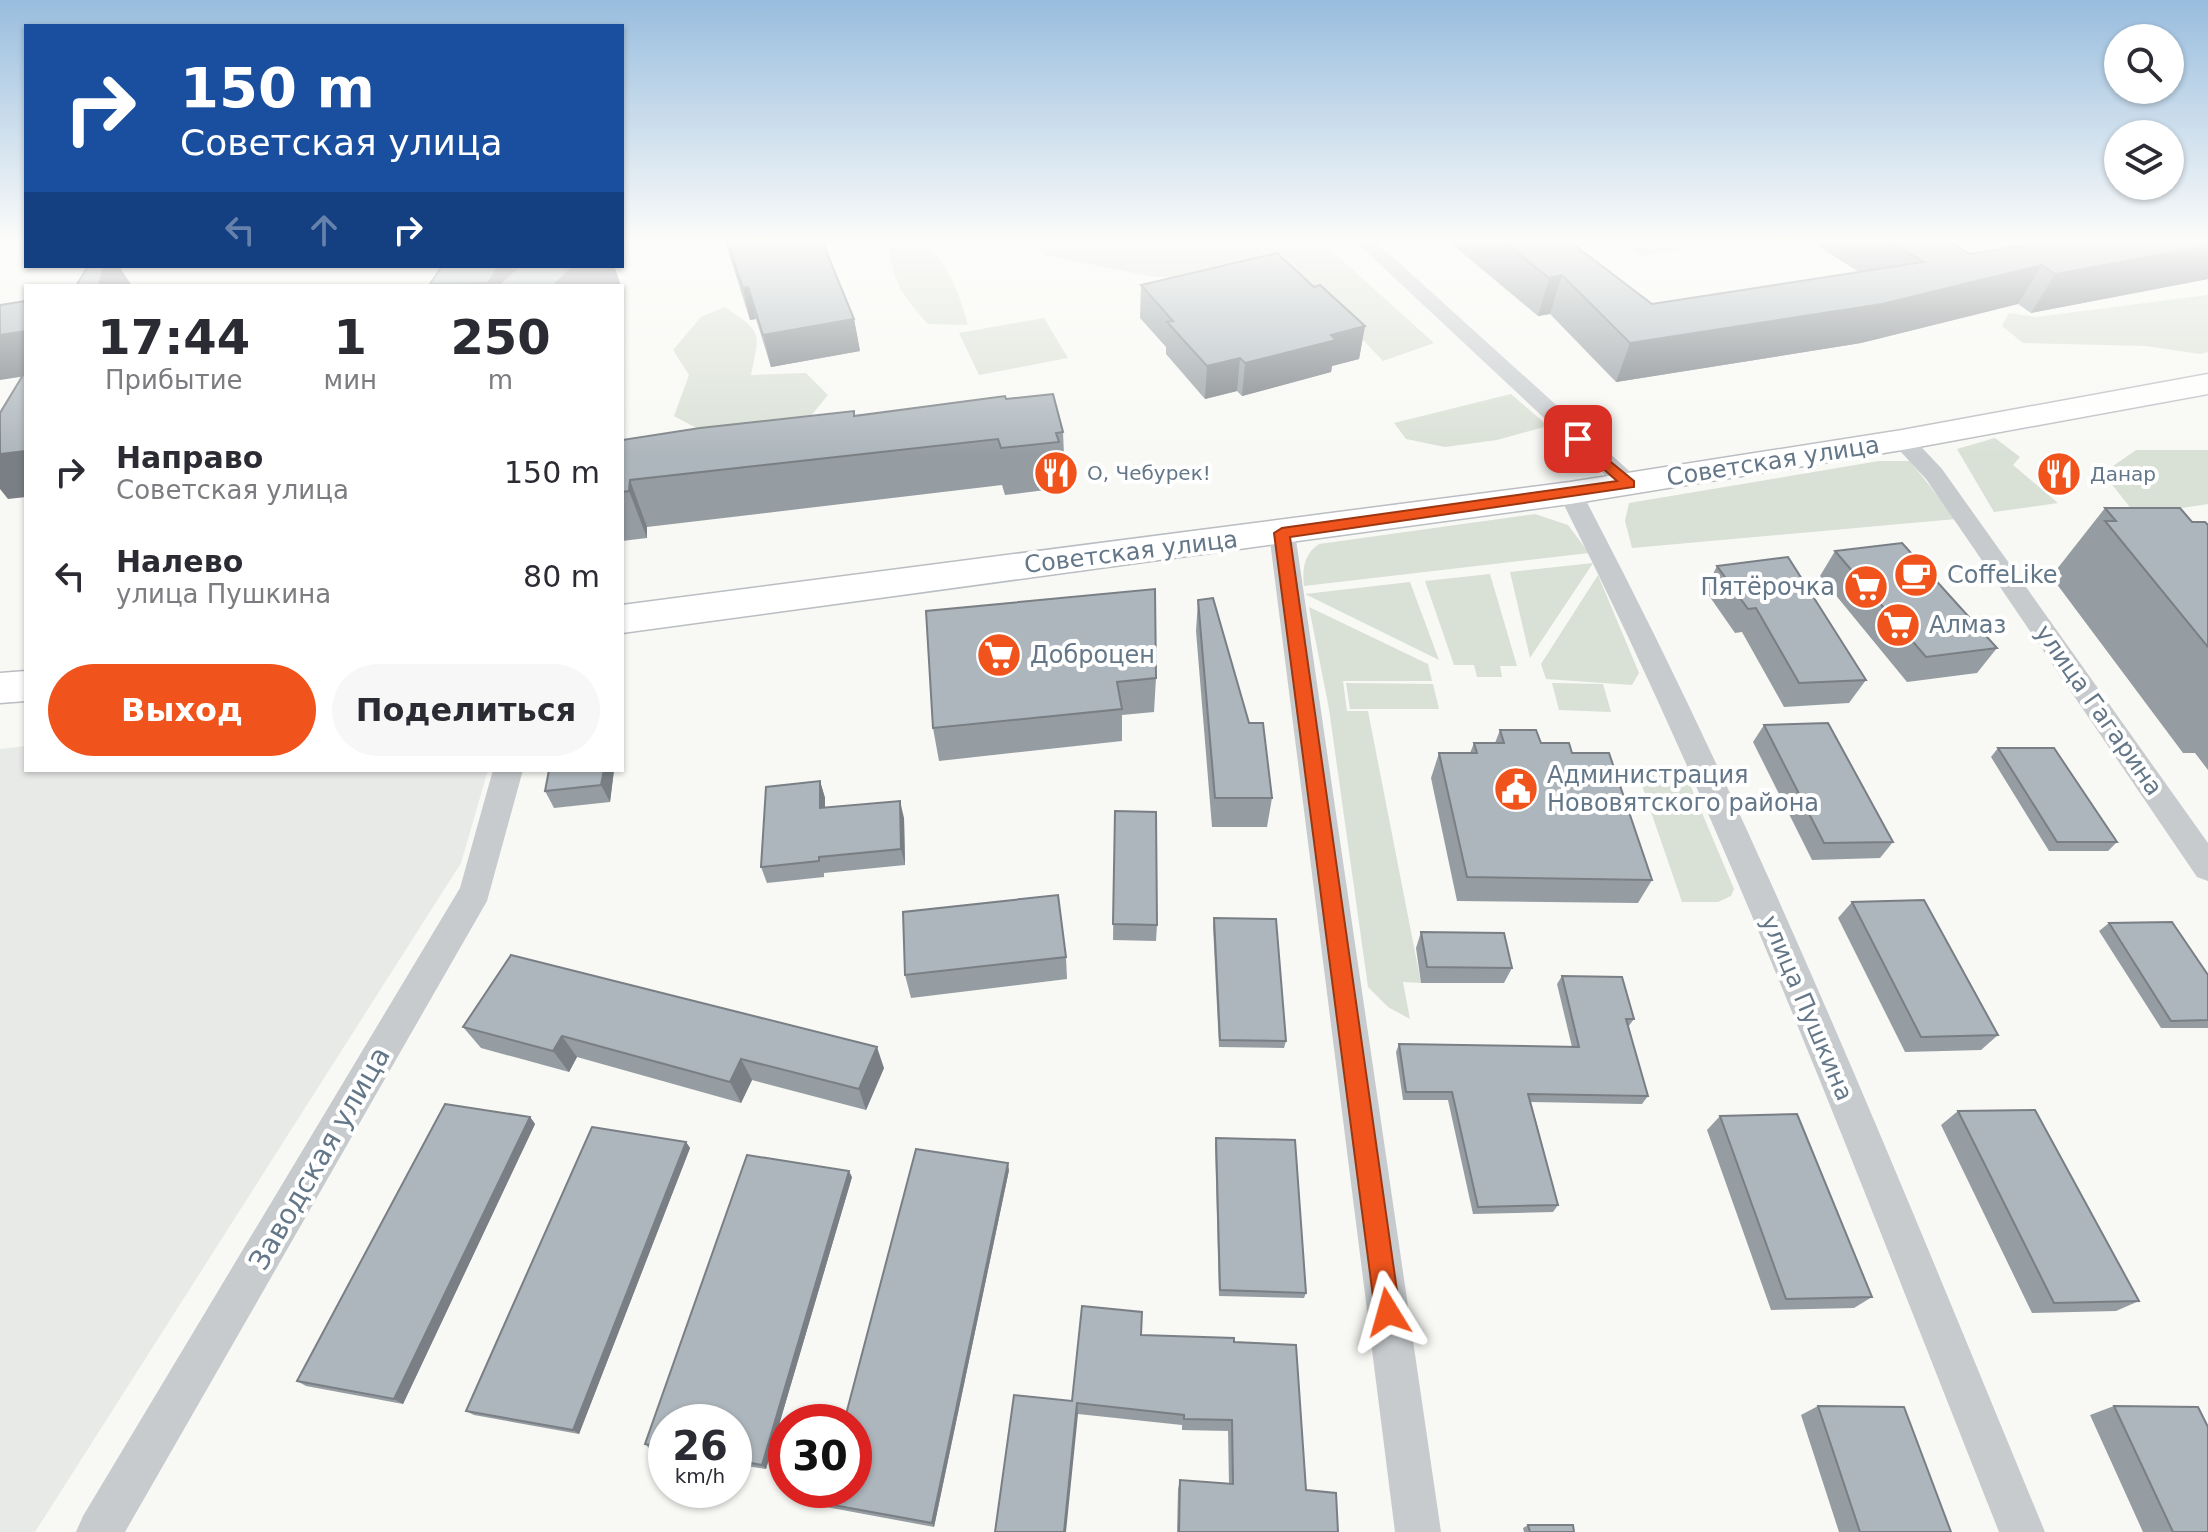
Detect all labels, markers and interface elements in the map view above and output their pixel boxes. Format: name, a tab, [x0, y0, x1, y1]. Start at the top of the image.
map controls	[2104, 24, 2184, 200]
button: search	[2104, 24, 2184, 104]
text: 150 m	[180, 55, 375, 120]
icon: right	[48, 56, 152, 160]
button: layers	[2104, 120, 2184, 200]
text: Советская улица	[180, 122, 502, 163]
icon: left	[218, 208, 262, 252]
icon: ahead	[302, 208, 346, 252]
icon: right	[386, 208, 430, 252]
text: 17:44	[97, 309, 250, 365]
text: 1	[334, 309, 367, 365]
text: 250	[450, 309, 551, 365]
text: Прибытие	[105, 365, 243, 395]
text: мин	[324, 365, 377, 395]
text: m	[488, 365, 513, 395]
pin	[1544, 405, 1612, 473]
icon: arrive	[1556, 417, 1600, 461]
street label: Советская улица	[1665, 430, 1881, 492]
text: Направо	[116, 440, 263, 475]
restaurant icon: О, Чебурек!	[1032, 449, 1080, 497]
icon: right	[48, 450, 92, 494]
restaurant icon: Данар	[2035, 450, 2083, 498]
text: 150 m	[504, 455, 600, 490]
place label: О, Чебурек!	[1087, 461, 1211, 485]
place label: Данар	[2090, 462, 2156, 486]
text: Советская улица	[116, 475, 349, 505]
street label: Советская улица	[1023, 525, 1239, 579]
text: Налево	[116, 544, 243, 579]
cafe icon: CoffeLike	[1892, 551, 1940, 599]
icon: left	[48, 554, 92, 598]
text: 80 m	[523, 559, 600, 594]
place label: CoffeLike	[1947, 561, 2058, 589]
supermarket icon: Пятёрочка	[1842, 563, 1890, 611]
place label: Пятёрочка	[1700, 573, 1835, 601]
text: улица Пушкина	[116, 579, 331, 609]
supermarket icon: Алмаз	[1874, 601, 1922, 649]
place label: Алмаз	[1929, 611, 2006, 639]
street label: улица Гагарина	[2030, 619, 2168, 801]
supermarket icon: Доброцен	[975, 631, 1023, 679]
place label: Доброцен	[1030, 641, 1155, 669]
button: Выход	[48, 664, 316, 756]
button: Поделиться	[332, 664, 600, 756]
place label: Администрация Нововятского района	[1547, 761, 1819, 817]
public building icon: Администрация Нововятского района	[1492, 765, 1540, 813]
street label: улица Пушкина	[1755, 911, 1859, 1105]
street label: Заводская улица	[242, 1041, 397, 1276]
position arrow	[1346, 1270, 1430, 1354]
speed limit sign: 30	[768, 1404, 872, 1508]
text: 26	[672, 1423, 728, 1469]
text: km/h	[675, 1464, 725, 1488]

